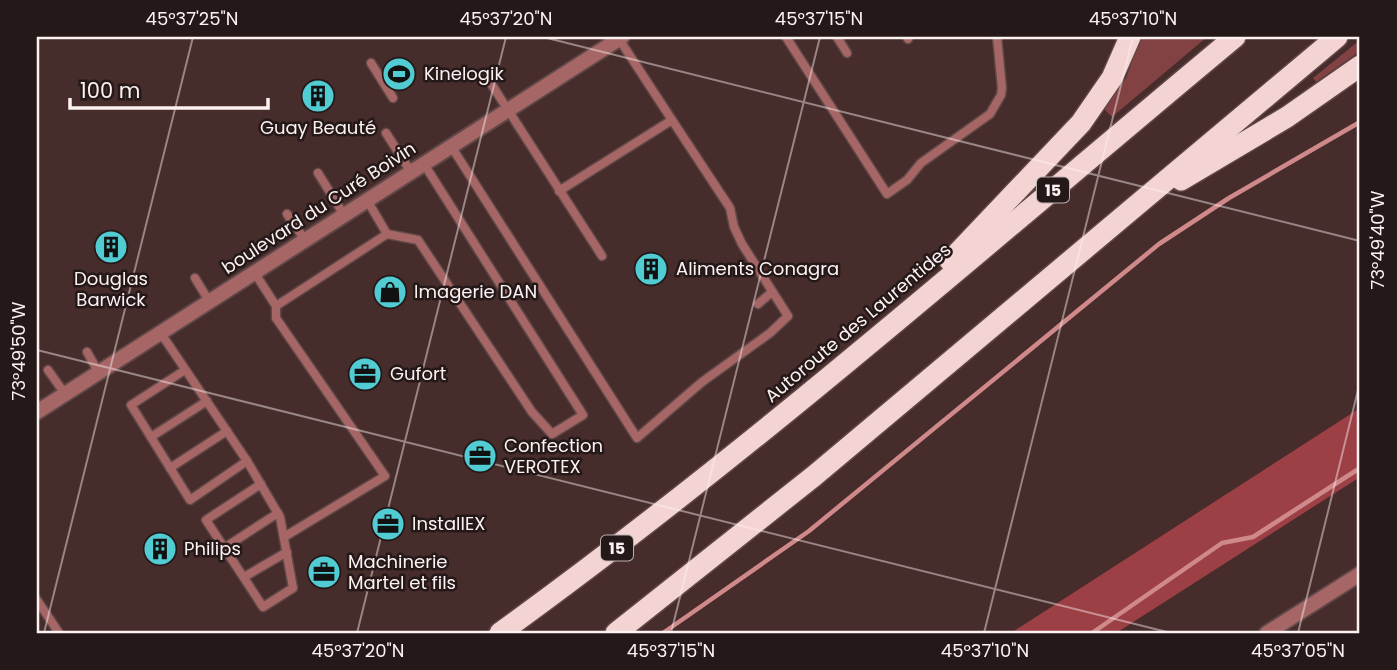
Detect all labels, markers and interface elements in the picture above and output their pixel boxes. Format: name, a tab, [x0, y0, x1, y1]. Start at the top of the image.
text: 45°37'25"N	[146, 6, 238, 31]
text: 45°37'20"N	[460, 6, 552, 31]
text: 45°37'15"N	[775, 6, 863, 31]
text: 45°37'10"N	[1089, 6, 1177, 31]
sports icon: Kinelogik	[380, 55, 418, 93]
place label: Kinelogik	[424, 61, 504, 86]
scale bar	[70, 66, 268, 110]
text: 100 m	[80, 76, 140, 105]
building icon: Guay Beauté	[299, 77, 337, 115]
place label: Guay Beauté	[260, 115, 376, 140]
street label: boulevard du Curé Boivin	[217, 135, 420, 280]
road number: 15	[1037, 178, 1069, 202]
text: 73°49'40"W	[1365, 190, 1390, 289]
building icon: Douglas Barwick	[92, 228, 130, 266]
street label: Autoroute des Laurentides	[759, 237, 956, 408]
building icon: Aliments Conagra	[632, 250, 670, 288]
place label: Aliments Conagra	[676, 256, 839, 281]
place label: Douglas Barwick	[74, 266, 148, 312]
shop icon: Imagerie DAN	[371, 273, 409, 311]
place label: Imagerie DAN	[414, 279, 537, 304]
text: 73°49'50"W	[6, 301, 31, 400]
office icon: Gufort	[346, 355, 384, 393]
place label: Gufort	[390, 361, 446, 386]
place label: Confection VEROTEX	[504, 433, 603, 479]
office icon: Confection VEROTEX	[461, 437, 499, 475]
office icon: InstallEX	[369, 505, 407, 543]
place label: InstallEX	[412, 511, 485, 536]
building icon: Philips	[141, 530, 179, 568]
place label: Philips	[184, 536, 241, 561]
road number: 15	[601, 536, 633, 561]
place label: Machinerie Martel et fils	[348, 549, 456, 595]
office icon: Machinerie Martel et fils	[305, 553, 343, 591]
text: 45°37'20"N	[312, 638, 404, 663]
text: 45°37'15"N	[627, 638, 715, 663]
text: 45°37'10"N	[941, 638, 1029, 663]
text: 45°37'05"N	[1251, 638, 1345, 663]

